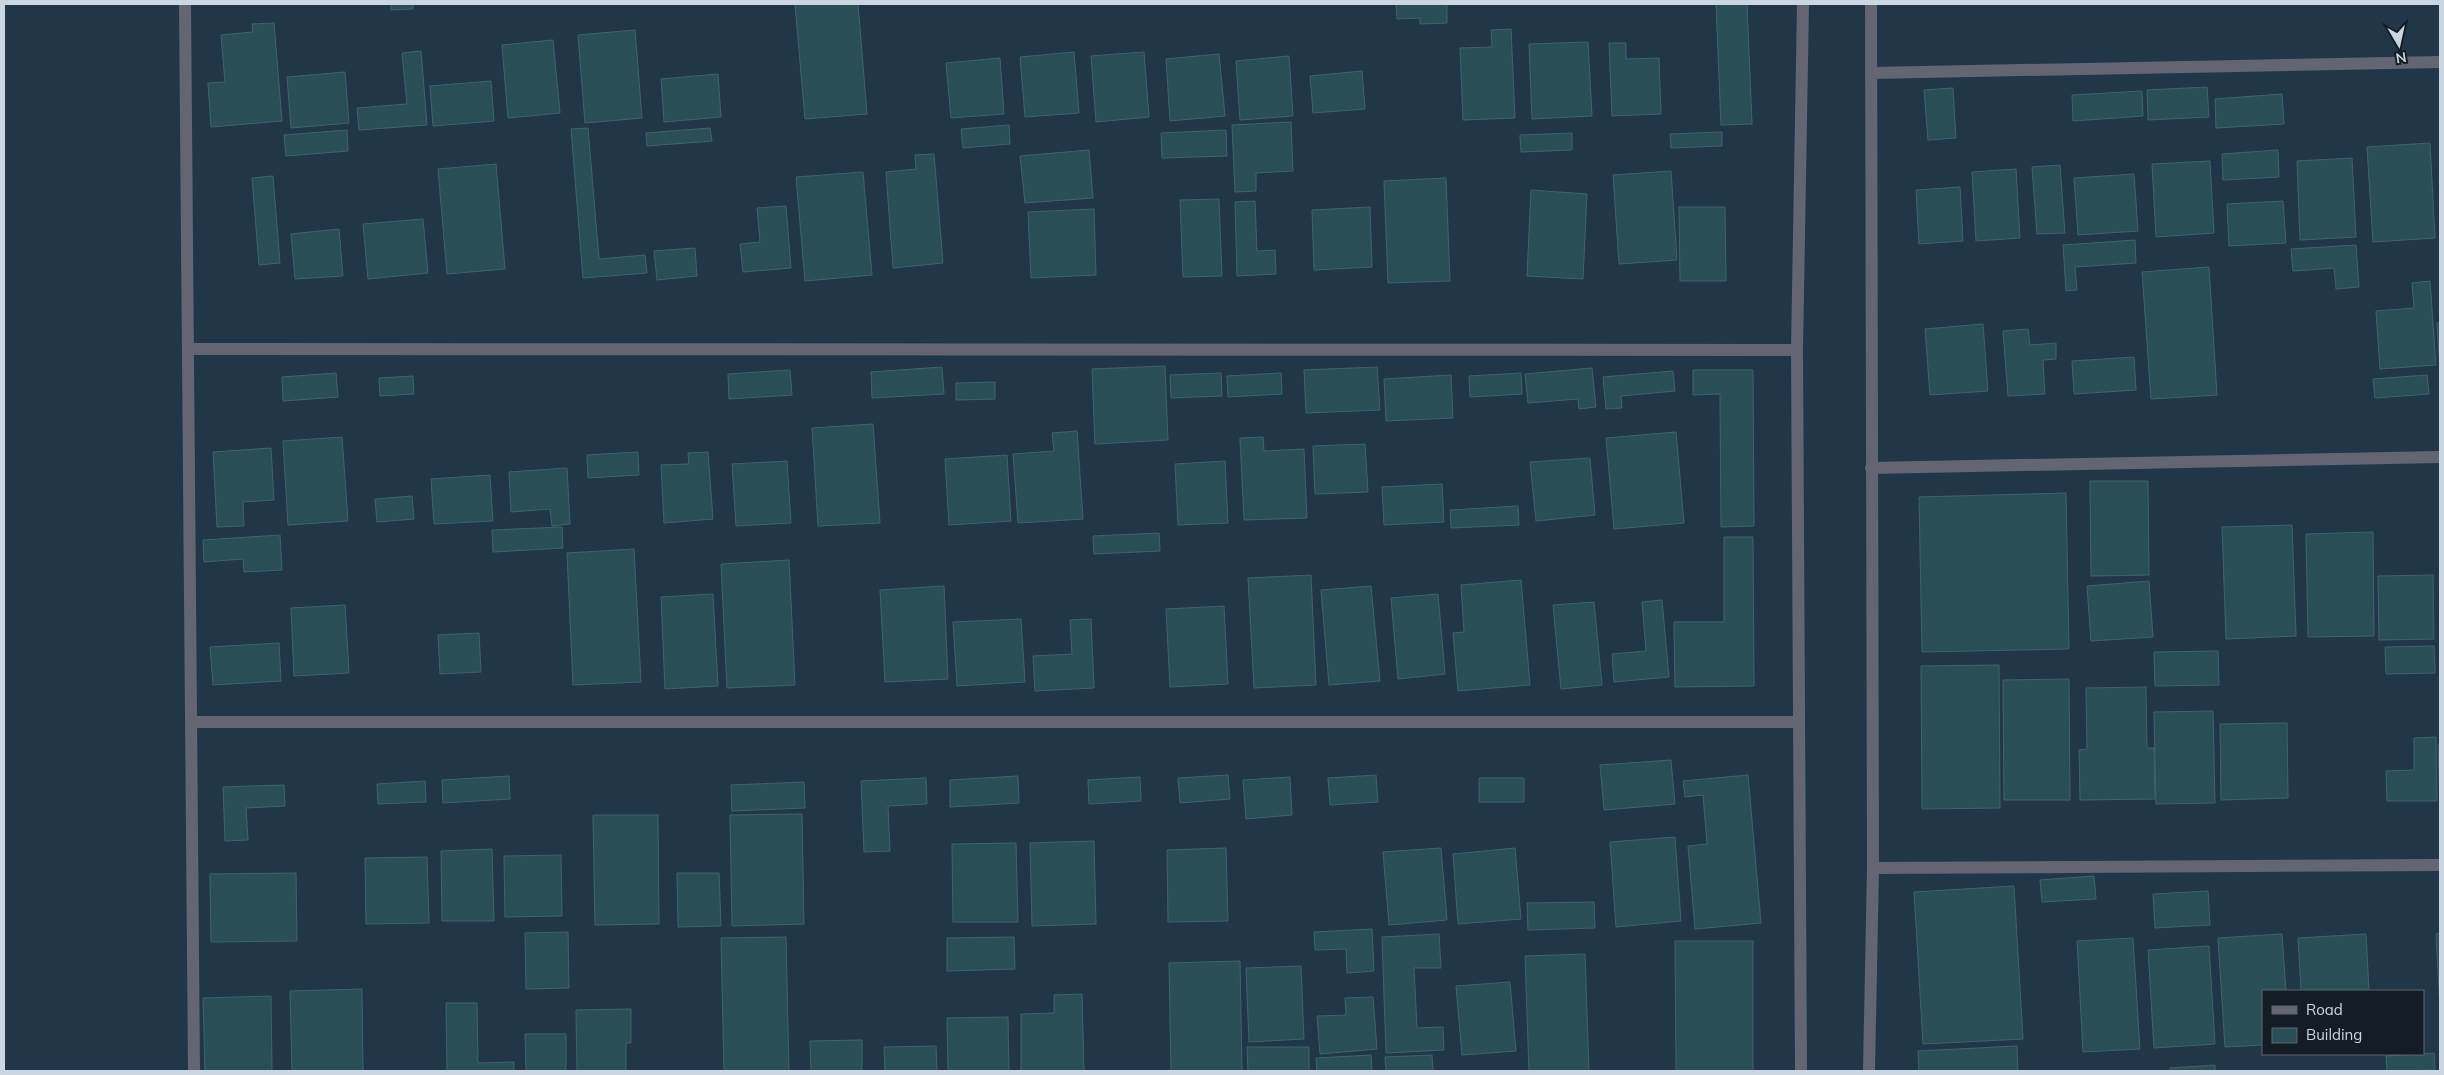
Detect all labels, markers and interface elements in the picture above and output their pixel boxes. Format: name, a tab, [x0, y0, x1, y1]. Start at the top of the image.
north arrow	[2374, 20, 2424, 70]
text: N	[2394, 48, 2408, 68]
legend	[2262, 990, 2424, 1055]
text: Road	[2306, 1000, 2343, 1019]
text: Building	[2306, 1025, 2362, 1044]

